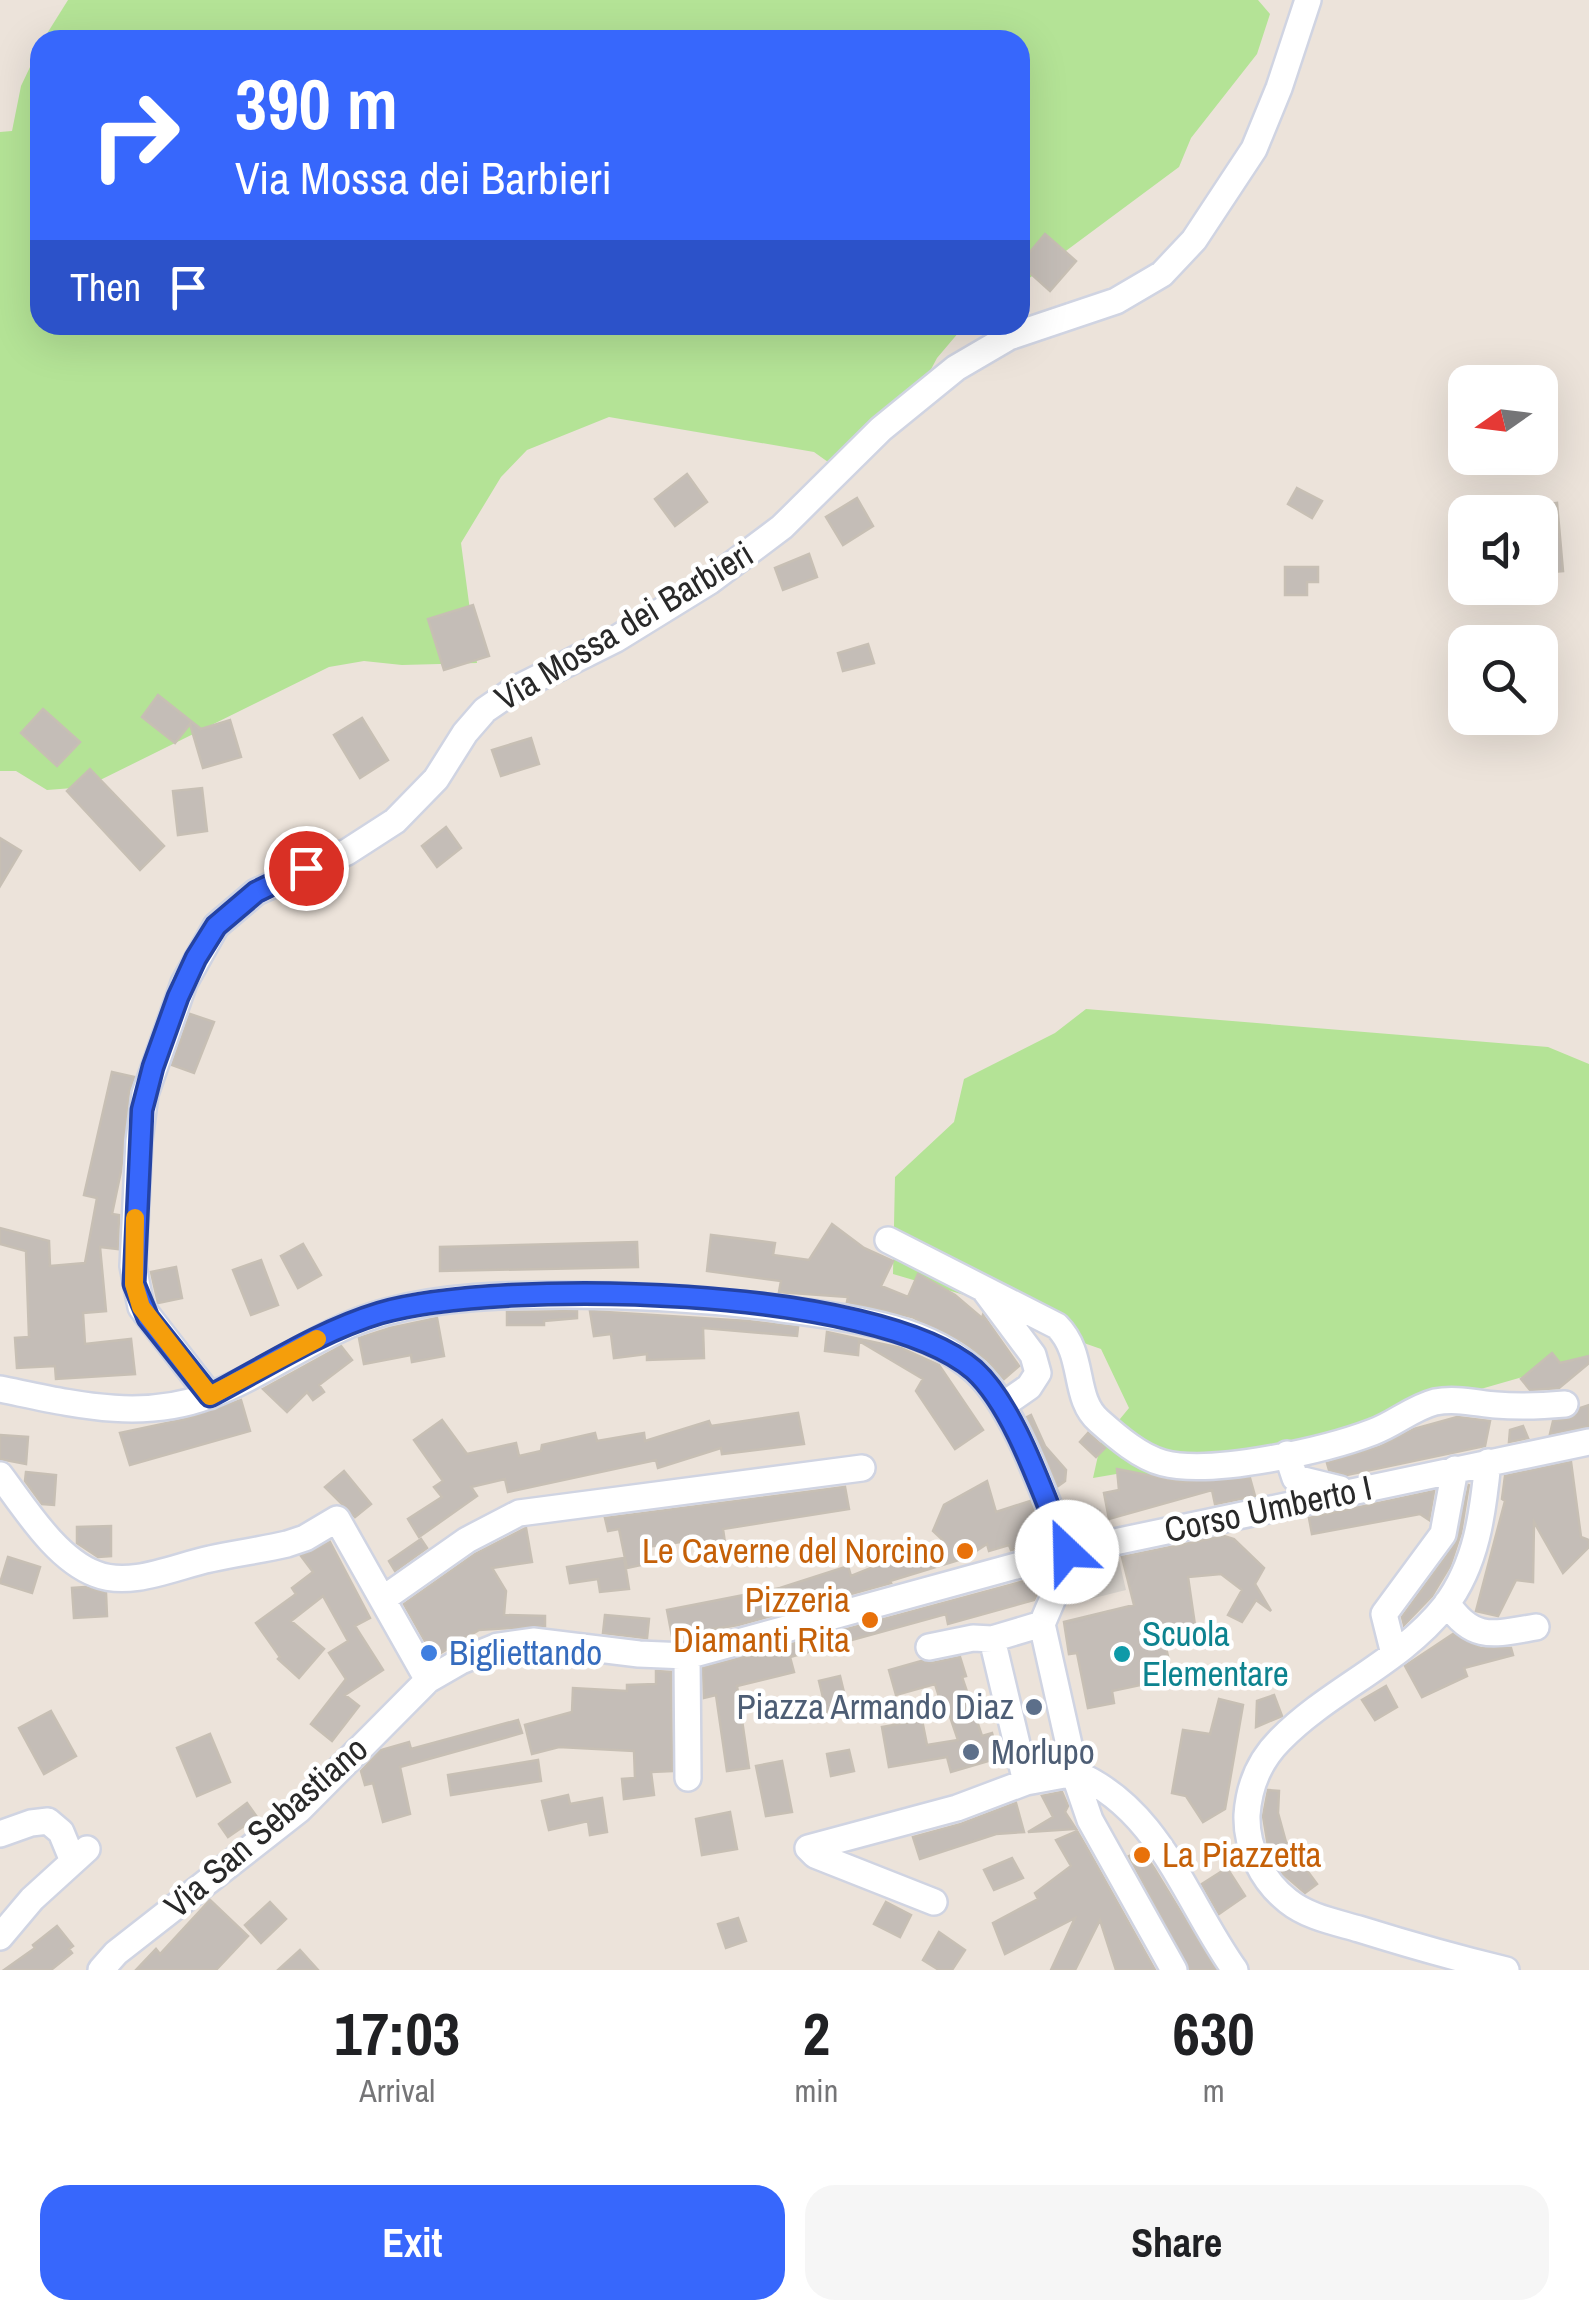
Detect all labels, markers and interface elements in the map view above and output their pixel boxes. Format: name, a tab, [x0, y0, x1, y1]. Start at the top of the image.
text: 390 m	[235, 57, 398, 151]
icon: right	[70, 70, 200, 200]
text: Via Mossa dei Barbieri	[235, 147, 612, 208]
icon: arrive	[161, 260, 216, 315]
text: Then	[70, 262, 141, 313]
north arrow	[1448, 365, 1558, 475]
map controls	[1448, 365, 1558, 735]
button: sound	[1448, 495, 1558, 605]
street label: Via Mossa dei Barbieri	[486, 530, 761, 721]
button: search	[1448, 625, 1558, 735]
pin	[264, 826, 349, 911]
icon: arrive	[279, 841, 334, 896]
street label: Corso Umberto I	[1160, 1464, 1376, 1553]
position arrow	[1015, 1500, 1119, 1604]
place label: Le Caverne del Norcino	[642, 1527, 945, 1574]
marker: Le Caverne del Norcino	[954, 1540, 976, 1562]
place label: Pizzeria Diamanti Rita	[673, 1576, 850, 1663]
marker: Pizzeria Diamanti Rita	[859, 1609, 881, 1631]
place label: Scuola Elementare	[1142, 1610, 1289, 1697]
place label: Bigliettando	[449, 1629, 602, 1676]
marker: Bigliettando	[418, 1642, 440, 1664]
marker: Scuola Elementare	[1111, 1643, 1133, 1665]
place label: Piazza Armando Diaz	[736, 1683, 1014, 1730]
marker: Piazza Armando Diaz	[1023, 1696, 1045, 1718]
street label: Via San Sebastiano	[154, 1725, 377, 1928]
place label: Morlupo	[991, 1728, 1095, 1775]
marker: Morlupo	[960, 1741, 982, 1763]
place label: La Piazzetta	[1162, 1831, 1322, 1878]
marker: La Piazzetta	[1131, 1844, 1153, 1866]
text: 17:03	[334, 1993, 460, 2074]
text: 2	[803, 1993, 830, 2074]
text: 630	[1173, 1993, 1255, 2074]
text: Arrival	[359, 2069, 435, 2112]
text: min	[794, 2069, 838, 2112]
text: m	[1203, 2069, 1225, 2112]
button: Exit	[40, 2185, 785, 2300]
button: Share	[805, 2185, 1549, 2300]

